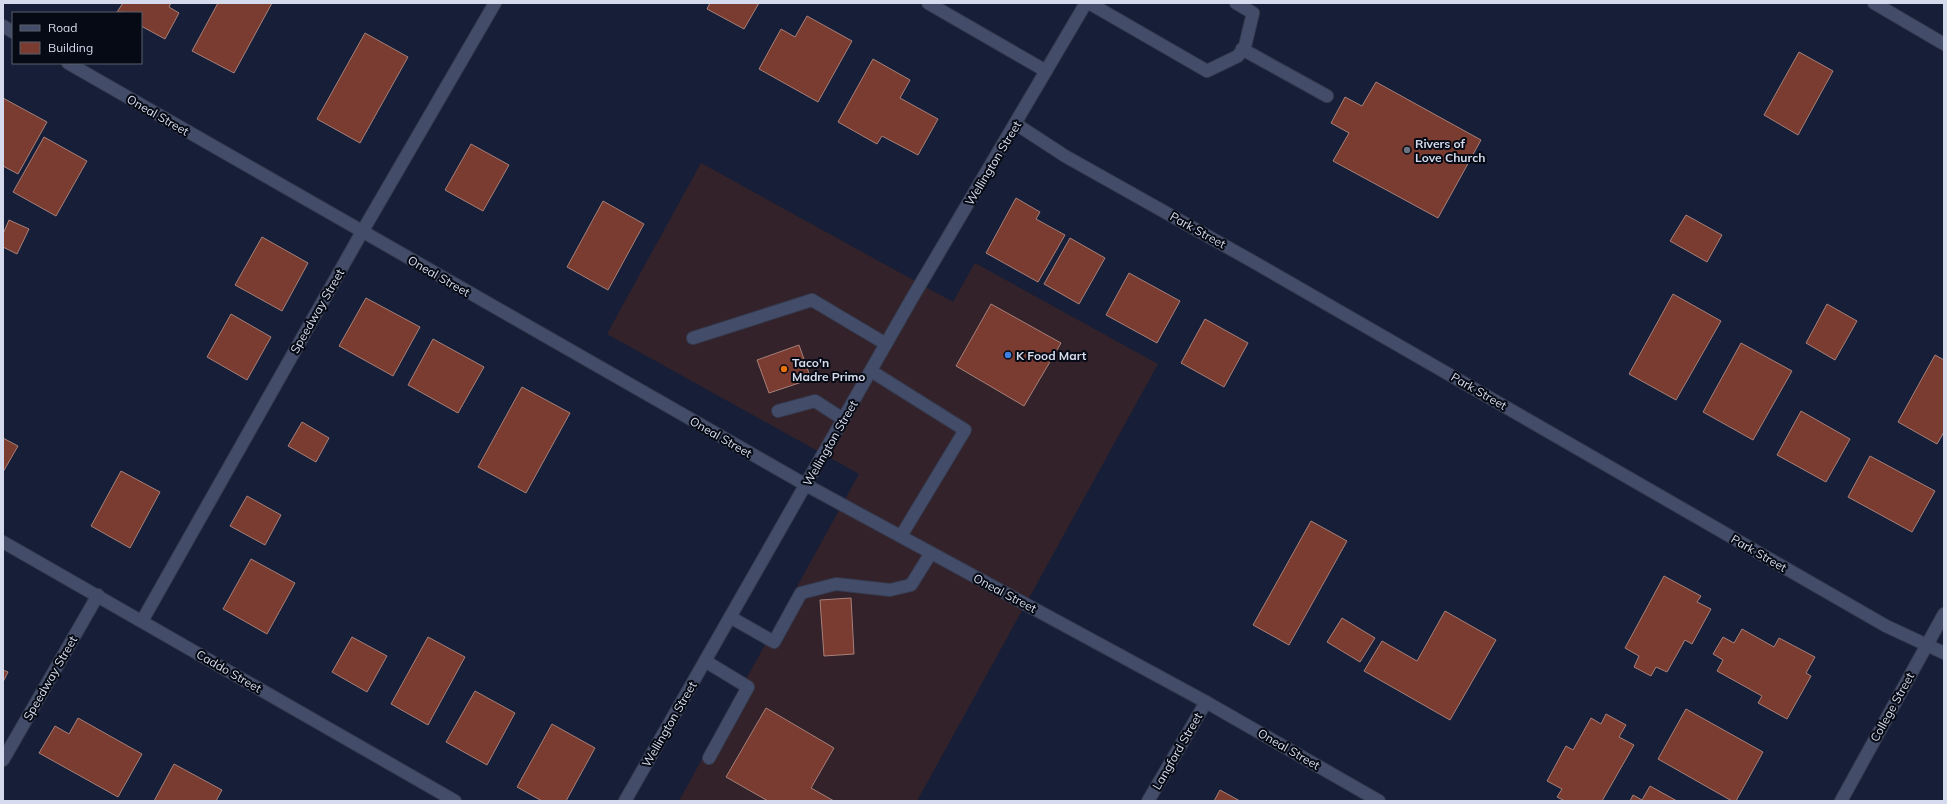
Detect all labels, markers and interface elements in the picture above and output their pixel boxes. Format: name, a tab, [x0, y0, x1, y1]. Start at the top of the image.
legend	[12, 12, 142, 64]
text: Road	[48, 20, 77, 35]
text: Building	[48, 40, 93, 55]
street label: Oneal Street	[124, 91, 192, 139]
street label: Wellington Street	[962, 118, 1024, 208]
place label: Rivers of Love Church	[1415, 136, 1485, 165]
marker: Rivers of Love Church	[1402, 145, 1412, 155]
street label: Park Street	[1167, 209, 1229, 251]
street label: Oneal Street	[405, 252, 473, 300]
street label: Speedway Street	[287, 266, 347, 356]
place label: K Food Mart	[1016, 348, 1087, 363]
marker: K Food Mart	[1003, 350, 1013, 360]
place label: Taco'n Madre Primo	[792, 355, 865, 384]
marker: Taco'n Madre Primo	[779, 364, 789, 374]
street label: Park Street	[1449, 369, 1509, 413]
street label: Wellington Street	[799, 398, 861, 488]
street label: Oneal Street	[687, 413, 755, 461]
street label: Park Street	[1729, 531, 1789, 575]
street label: Oneal Street	[971, 570, 1039, 616]
street label: Speedway Street	[20, 633, 80, 723]
street label: Caddo Street	[194, 646, 264, 696]
street label: College Street	[1867, 670, 1917, 744]
street label: Wellington Street	[638, 679, 700, 769]
street label: Langford Street	[1149, 710, 1205, 792]
street label: Oneal Street	[1255, 725, 1323, 773]

